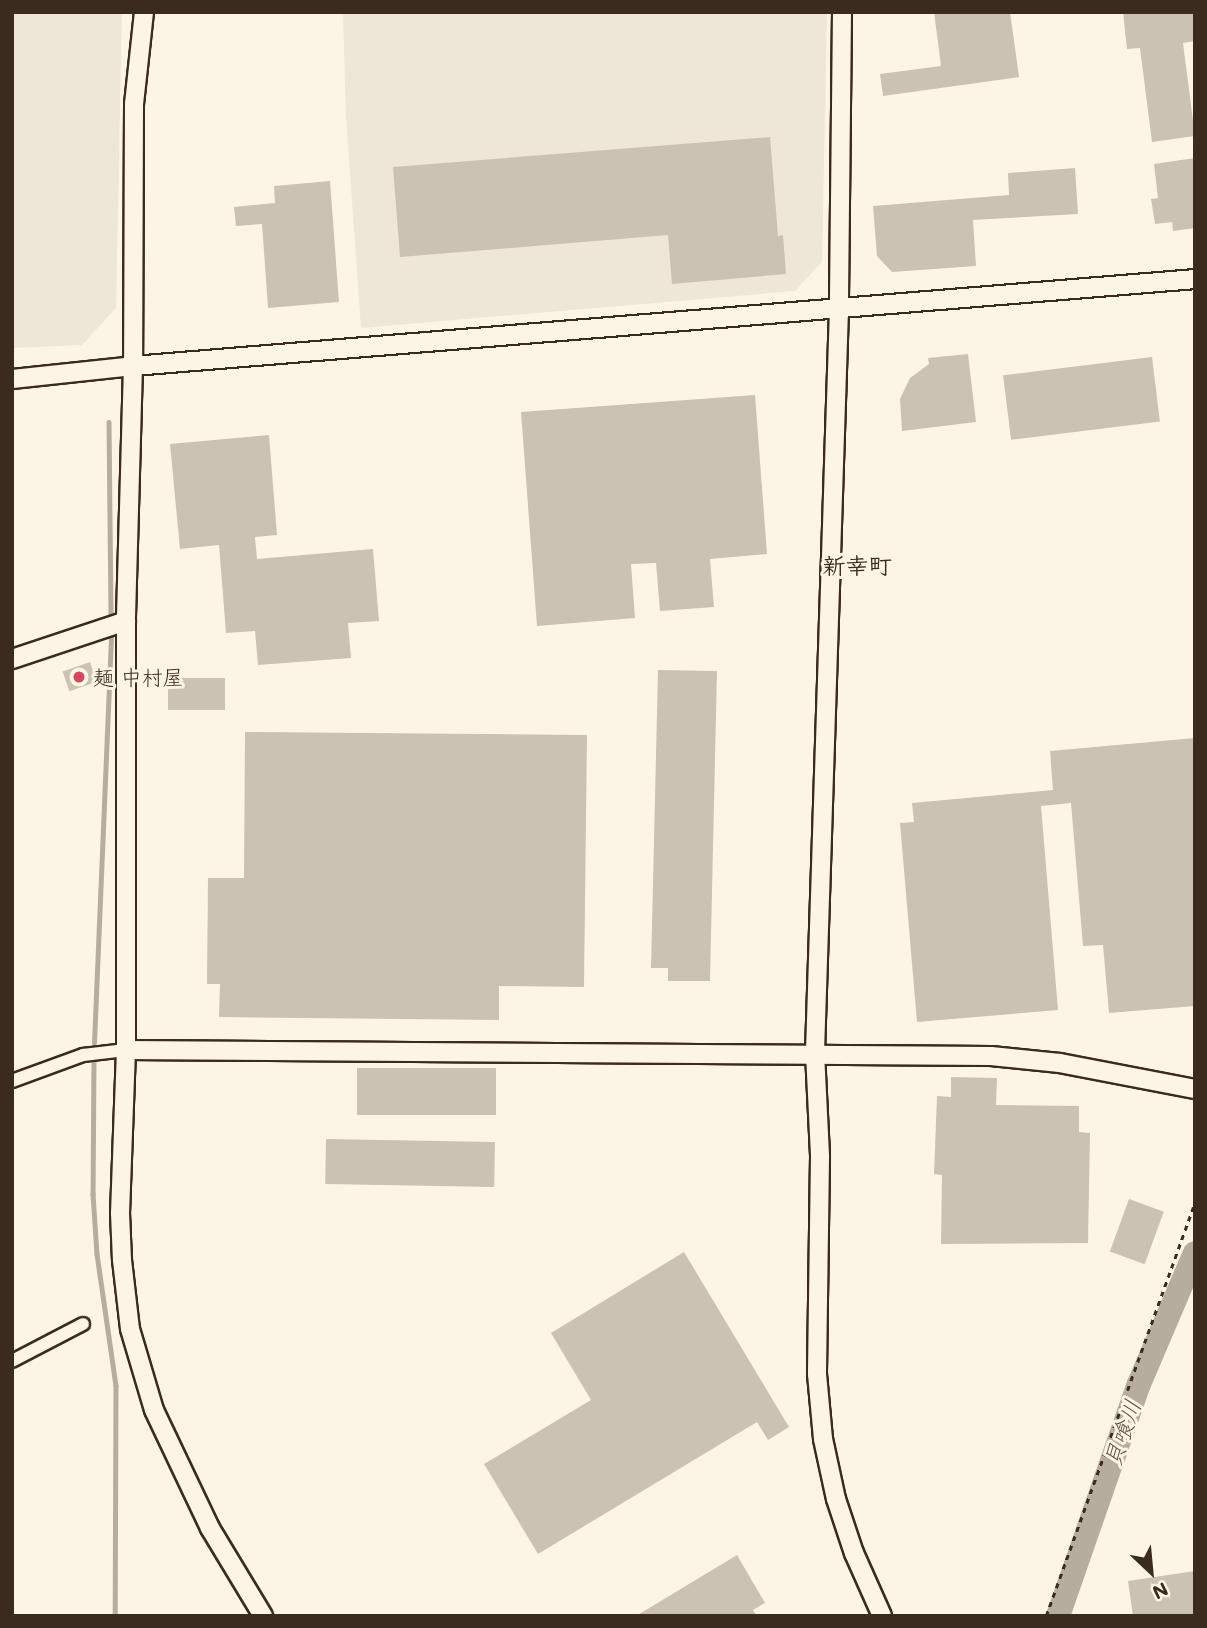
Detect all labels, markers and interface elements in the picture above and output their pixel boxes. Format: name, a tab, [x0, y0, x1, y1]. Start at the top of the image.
district label: 新幸町	[823, 551, 891, 579]
place label: 麺 中村屋	[93, 664, 184, 690]
marker: 麺 中村屋	[71, 669, 87, 685]
water label: 貝喰川	[1098, 1396, 1146, 1470]
north arrow	[1116, 1537, 1186, 1607]
text: N	[1148, 1577, 1172, 1606]

